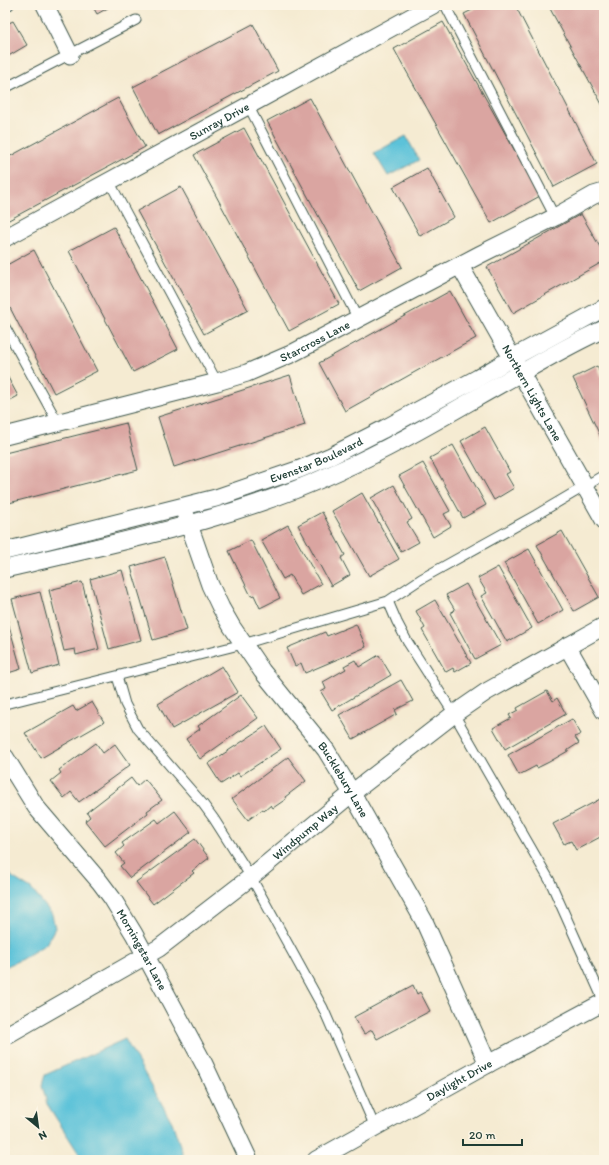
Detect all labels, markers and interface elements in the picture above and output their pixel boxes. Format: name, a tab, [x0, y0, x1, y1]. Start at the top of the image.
street label: Sunray Drive	[187, 99, 252, 143]
street label: Starcross Lane	[278, 317, 352, 365]
street label: Northern Lights Lane	[499, 342, 565, 444]
street label: Evenstar Boulevard	[268, 434, 366, 486]
street label: Bucklebury Lane	[315, 739, 372, 820]
street label: Windpump Way	[270, 801, 341, 863]
street label: Morningstar Lane	[113, 906, 170, 993]
street label: Daylight Drive	[424, 1056, 495, 1104]
north arrow	[18, 1107, 58, 1147]
scale bar	[463, 1121, 522, 1147]
text: N	[36, 1128, 49, 1143]
text: 20 m	[469, 1128, 496, 1142]

